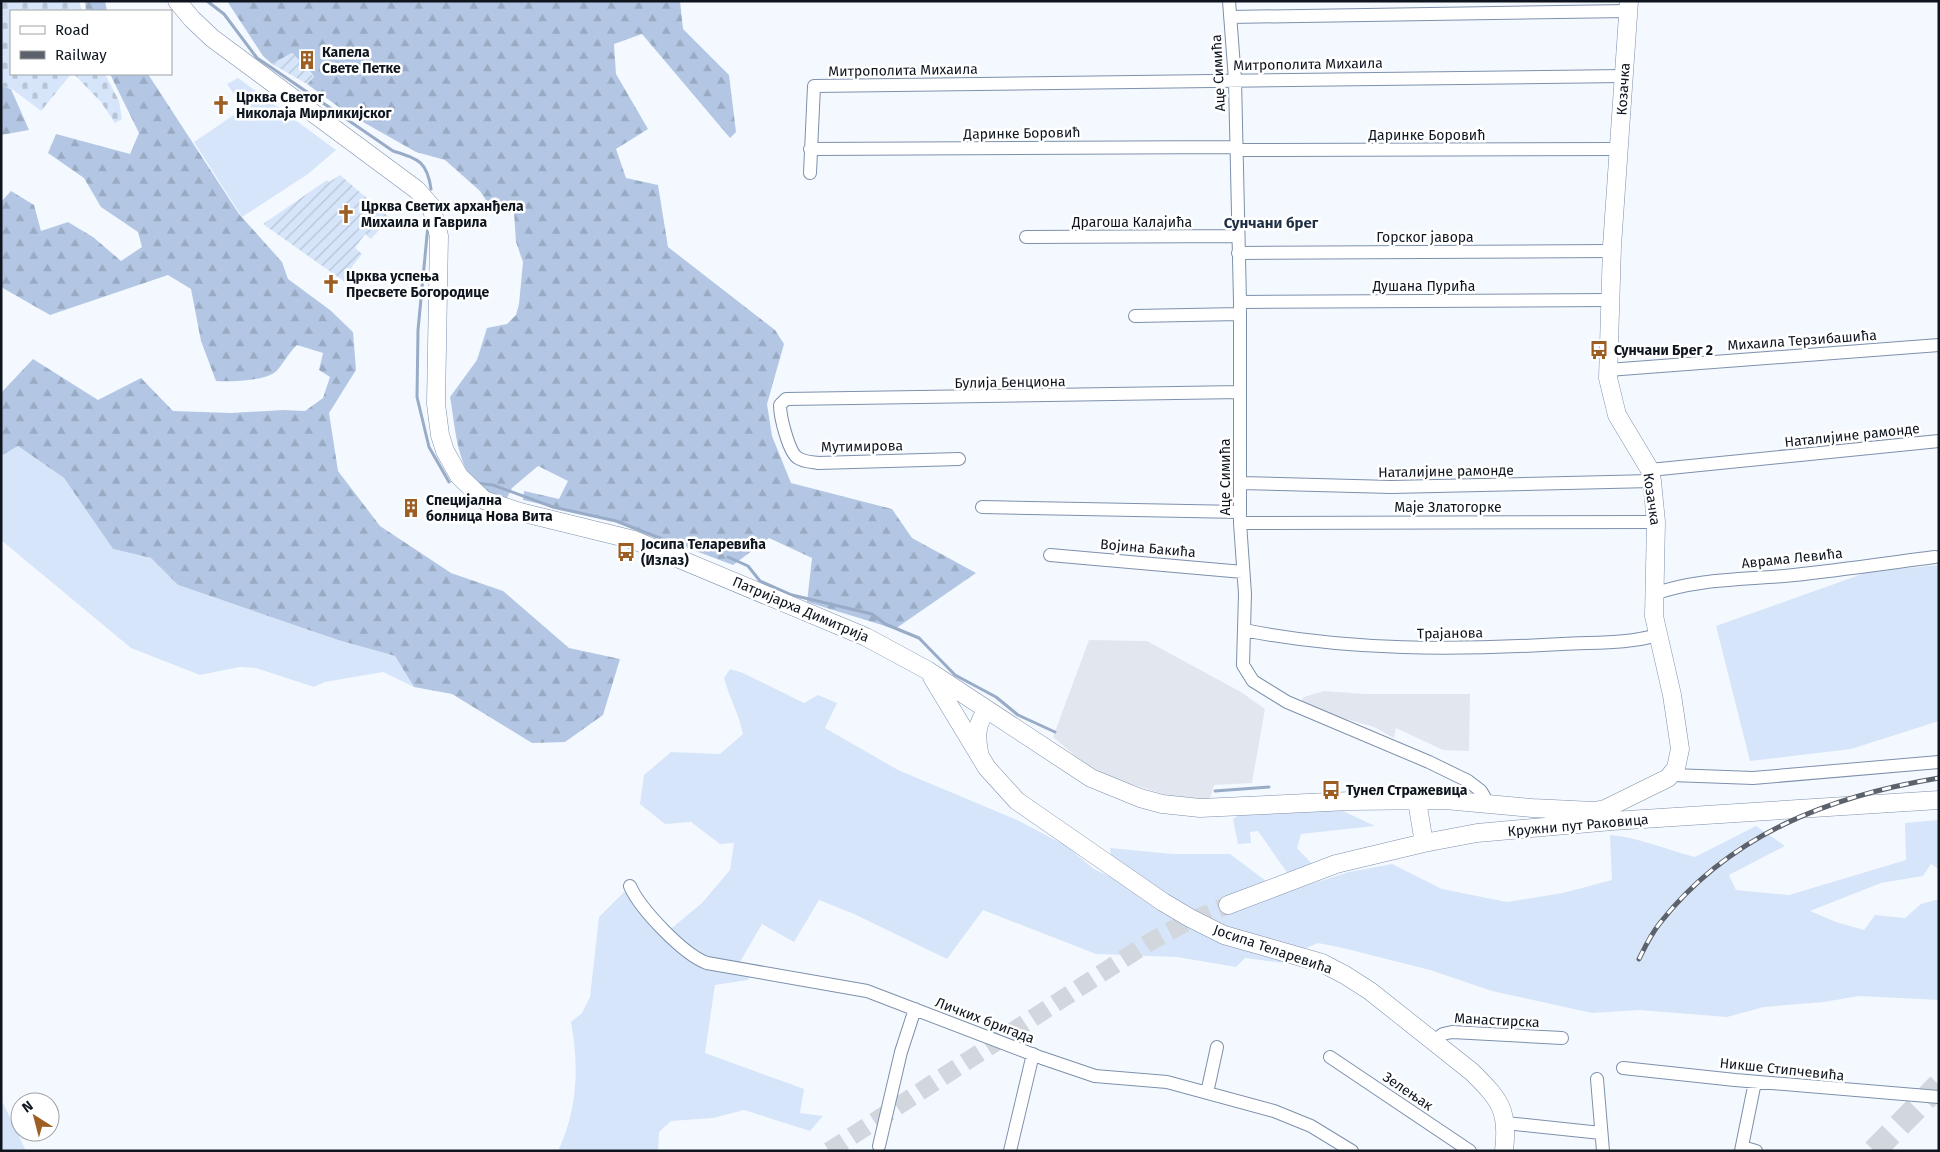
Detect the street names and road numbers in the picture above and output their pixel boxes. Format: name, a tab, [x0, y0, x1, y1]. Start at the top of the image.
street label: Аце Симића	[1208, 34, 1229, 112]
street label: Митрополита Михаила	[1233, 55, 1383, 74]
street label: Митрополита Михаила	[828, 61, 978, 80]
street label: Козачка	[1613, 62, 1634, 116]
street label: Даринке Боровић	[962, 124, 1081, 143]
street label: Даринке Боровић	[1367, 127, 1486, 144]
street label: Драгоша Калајића	[1071, 214, 1192, 231]
street label: Горског јавора	[1376, 229, 1474, 246]
street label: Душана Пурића	[1372, 278, 1475, 295]
street label: Михаила Терзибашића	[1727, 327, 1877, 354]
street label: Булија Бенциона	[954, 373, 1066, 392]
street label: Наталијине рамонде	[1784, 420, 1920, 451]
street label: Мутимирова	[821, 437, 903, 456]
street label: Аце Симића	[1217, 438, 1234, 516]
street label: Наталијине рамонде	[1378, 462, 1514, 481]
street label: Козачка	[1639, 472, 1664, 526]
street label: Маје Златогорке	[1394, 499, 1502, 516]
street label: Војина Бакића	[1099, 536, 1196, 561]
street label: Аврама Левића	[1741, 545, 1843, 572]
street label: Патријарха Димитрија	[730, 573, 872, 646]
street label: Трајанова	[1417, 624, 1483, 643]
street label: Кружни пут Раковица	[1507, 811, 1649, 840]
street label: Јосипа Теларевића	[1211, 921, 1335, 978]
street label: Личких бригада	[933, 994, 1037, 1047]
street label: Манастирска	[1454, 1010, 1540, 1031]
street label: Никше Стипчевића	[1719, 1054, 1845, 1085]
street label: Зелењак	[1379, 1068, 1437, 1115]

